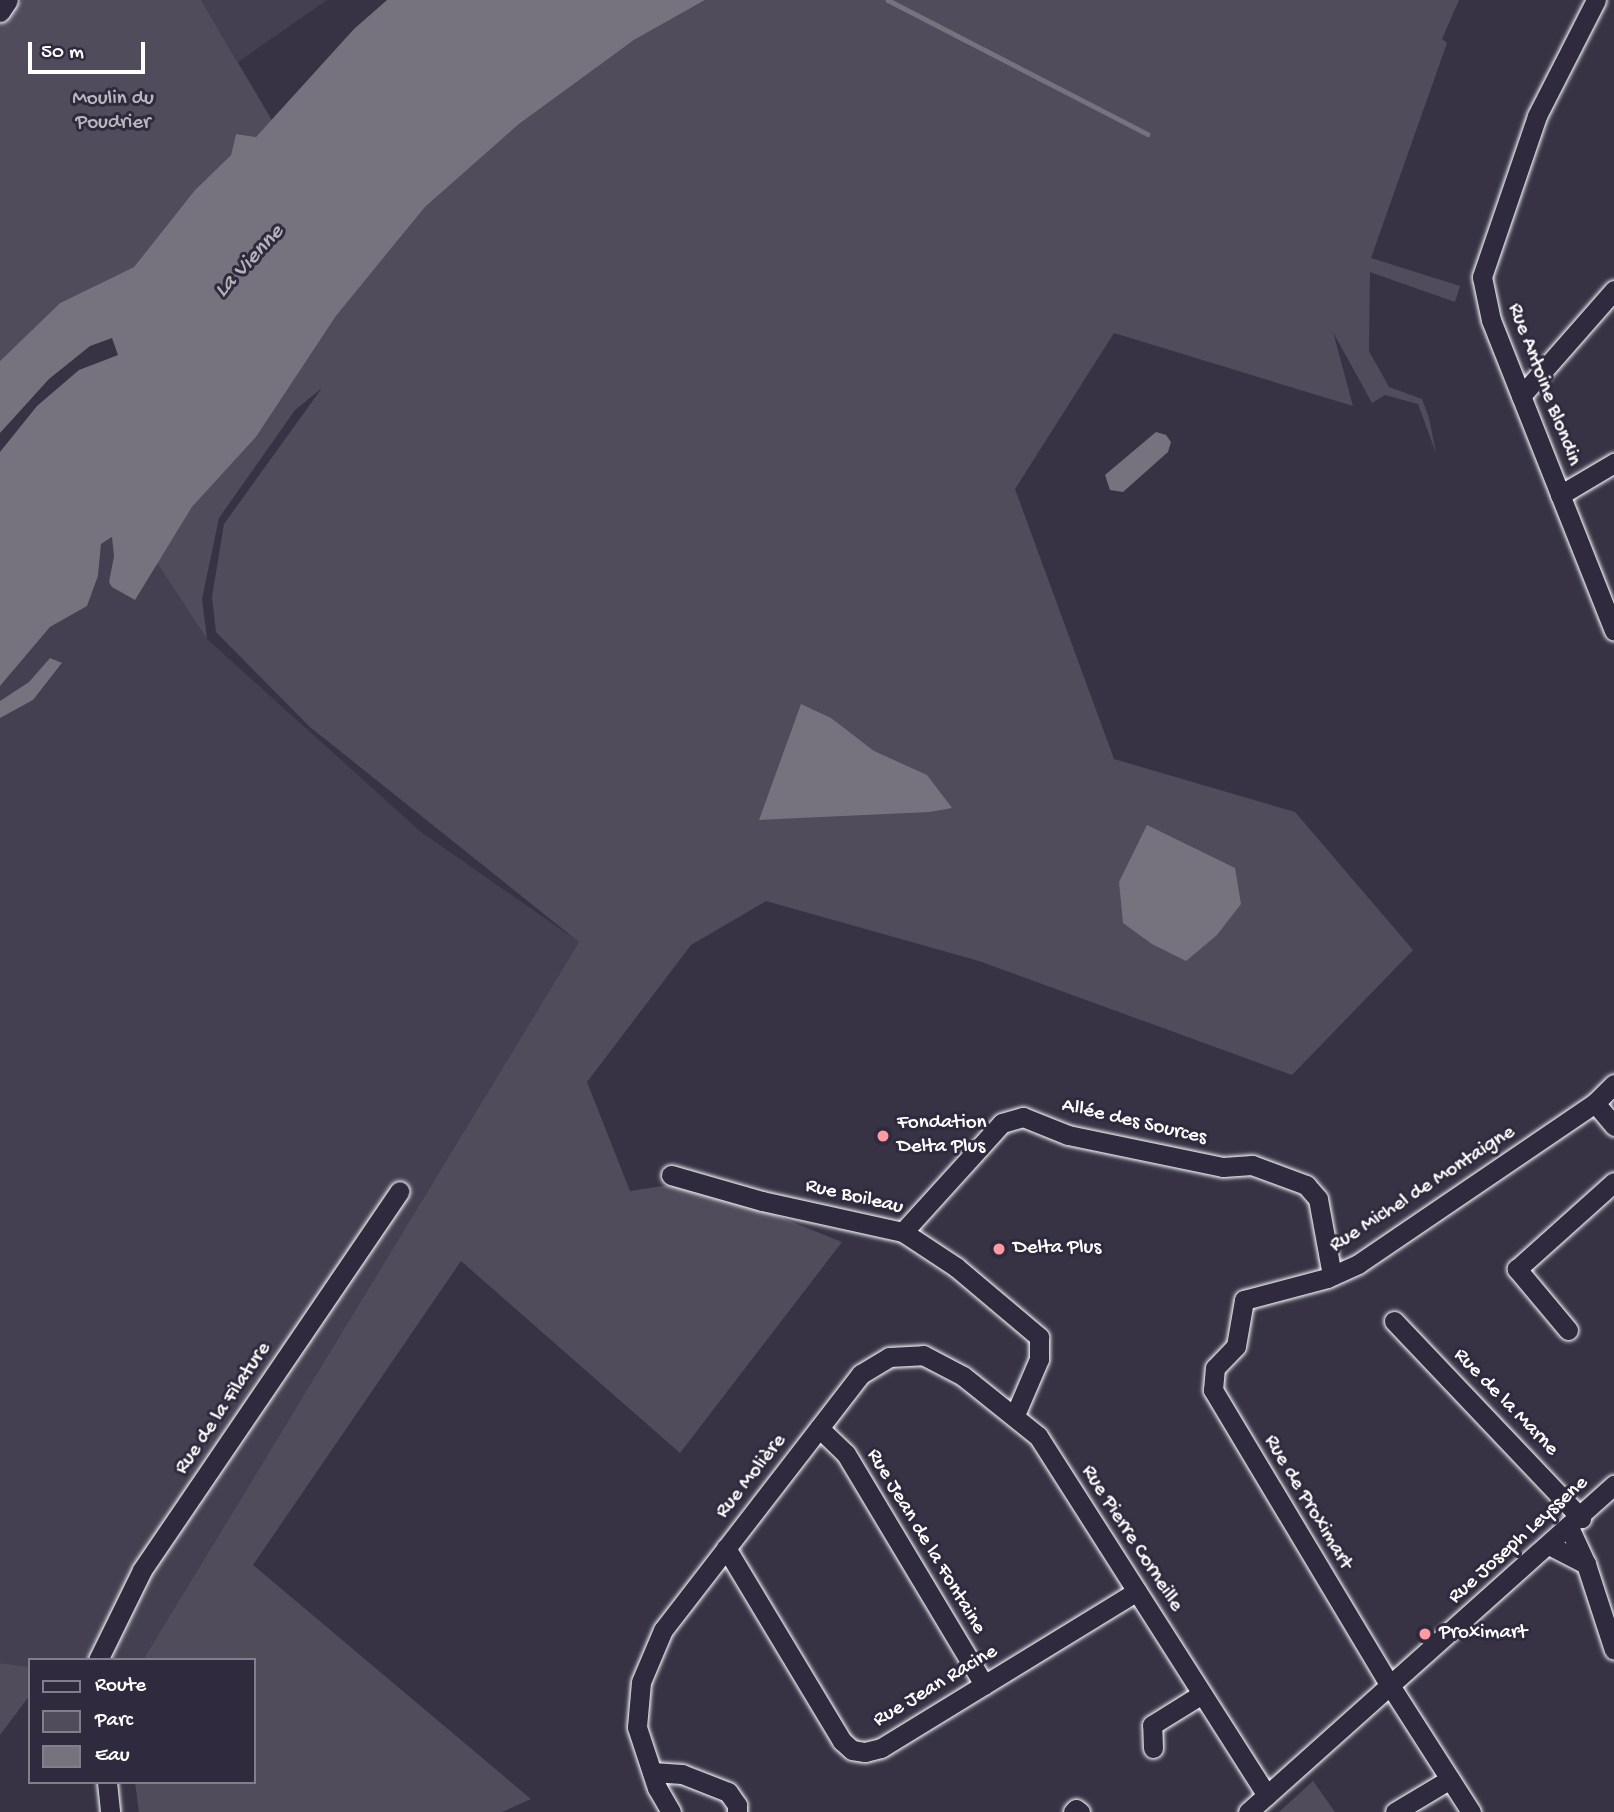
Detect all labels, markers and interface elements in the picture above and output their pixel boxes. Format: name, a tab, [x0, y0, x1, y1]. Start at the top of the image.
scale bar	[32, 28, 149, 72]
text: 50 m	[41, 41, 84, 66]
park label: Moulin du Poudrier	[72, 87, 154, 137]
water label: La Vienne	[209, 220, 291, 304]
street label: Rue Antoine Blondin	[1500, 300, 1586, 470]
street label: Allée des Sources	[1059, 1094, 1209, 1152]
place label: Fondation Delta Plus	[897, 1111, 987, 1161]
street label: Rue Michel de Montaigne	[1326, 1121, 1520, 1259]
marker: Fondation Delta Plus	[875, 1128, 891, 1144]
street label: Rue Boileau	[803, 1174, 905, 1222]
place label: Delta Plus	[1013, 1236, 1101, 1262]
marker: Delta Plus	[991, 1241, 1007, 1257]
street label: Rue de la Filature	[170, 1338, 278, 1480]
street label: Rue de la Marne	[1447, 1344, 1563, 1462]
street label: Rue Molière	[711, 1430, 793, 1524]
street label: Rue de Proximart	[1257, 1431, 1357, 1575]
street label: Rue Jean de la Fontaine	[860, 1445, 990, 1639]
street label: Rue Pierre Corneille	[1074, 1461, 1188, 1617]
street label: Rue Joseph Leyssene	[1444, 1471, 1594, 1611]
place label: Proximart	[1439, 1621, 1527, 1647]
marker: Proximart	[1417, 1626, 1433, 1642]
street label: Rue Jean Racine	[869, 1640, 1003, 1734]
legend	[28, 1658, 256, 1784]
text: Route	[95, 1674, 146, 1699]
text: Parc	[95, 1709, 133, 1734]
text: Eau	[95, 1744, 130, 1769]

